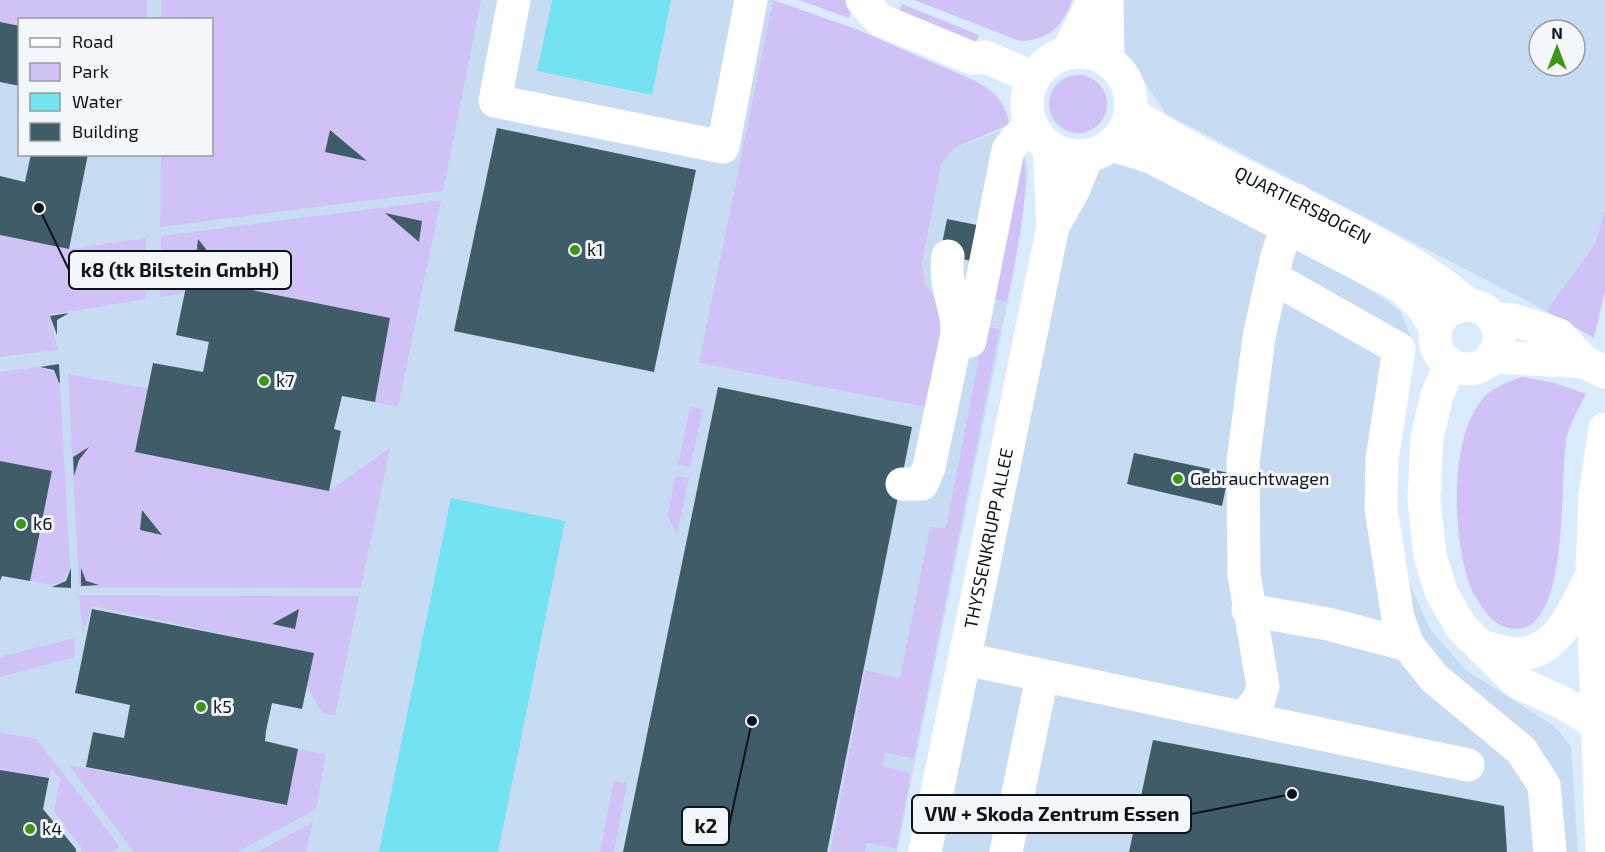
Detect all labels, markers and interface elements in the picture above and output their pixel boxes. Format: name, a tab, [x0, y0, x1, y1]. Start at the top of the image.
legend	[18, 18, 213, 156]
north arrow	[1527, 18, 1587, 78]
text: N	[1551, 23, 1563, 42]
text: Road	[72, 30, 113, 52]
text: Park	[72, 60, 109, 82]
text: Water	[72, 90, 122, 112]
text: Building	[72, 120, 139, 142]
street label: QUARTIERSBOGEN	[1231, 161, 1375, 248]
place label: k1	[587, 238, 603, 260]
marker: k1	[568, 243, 582, 257]
callout: k8 (tk Bilstein GmbH)	[69, 251, 291, 289]
text: k8 (tk Bilstein GmbH)	[81, 257, 279, 281]
place label: k7	[276, 369, 294, 391]
marker: k7	[257, 374, 271, 388]
street label: THYSSENKRUPP ALLEE	[959, 446, 1017, 631]
place label: Gebrauchtwagen	[1190, 467, 1329, 489]
marker: Gebrauchtwagen	[1171, 472, 1185, 486]
place label: k6	[33, 512, 52, 534]
marker: k6	[14, 517, 28, 531]
place label: k5	[213, 695, 232, 717]
marker: k5	[194, 700, 208, 714]
callout: VW + Skoda Zentrum Essen	[912, 795, 1191, 833]
text: VW + Skoda Zentrum Essen	[924, 801, 1180, 825]
callout: k2	[682, 807, 729, 845]
text: k2	[695, 813, 717, 837]
place label: k4	[42, 817, 62, 839]
marker: k4	[23, 822, 37, 836]

